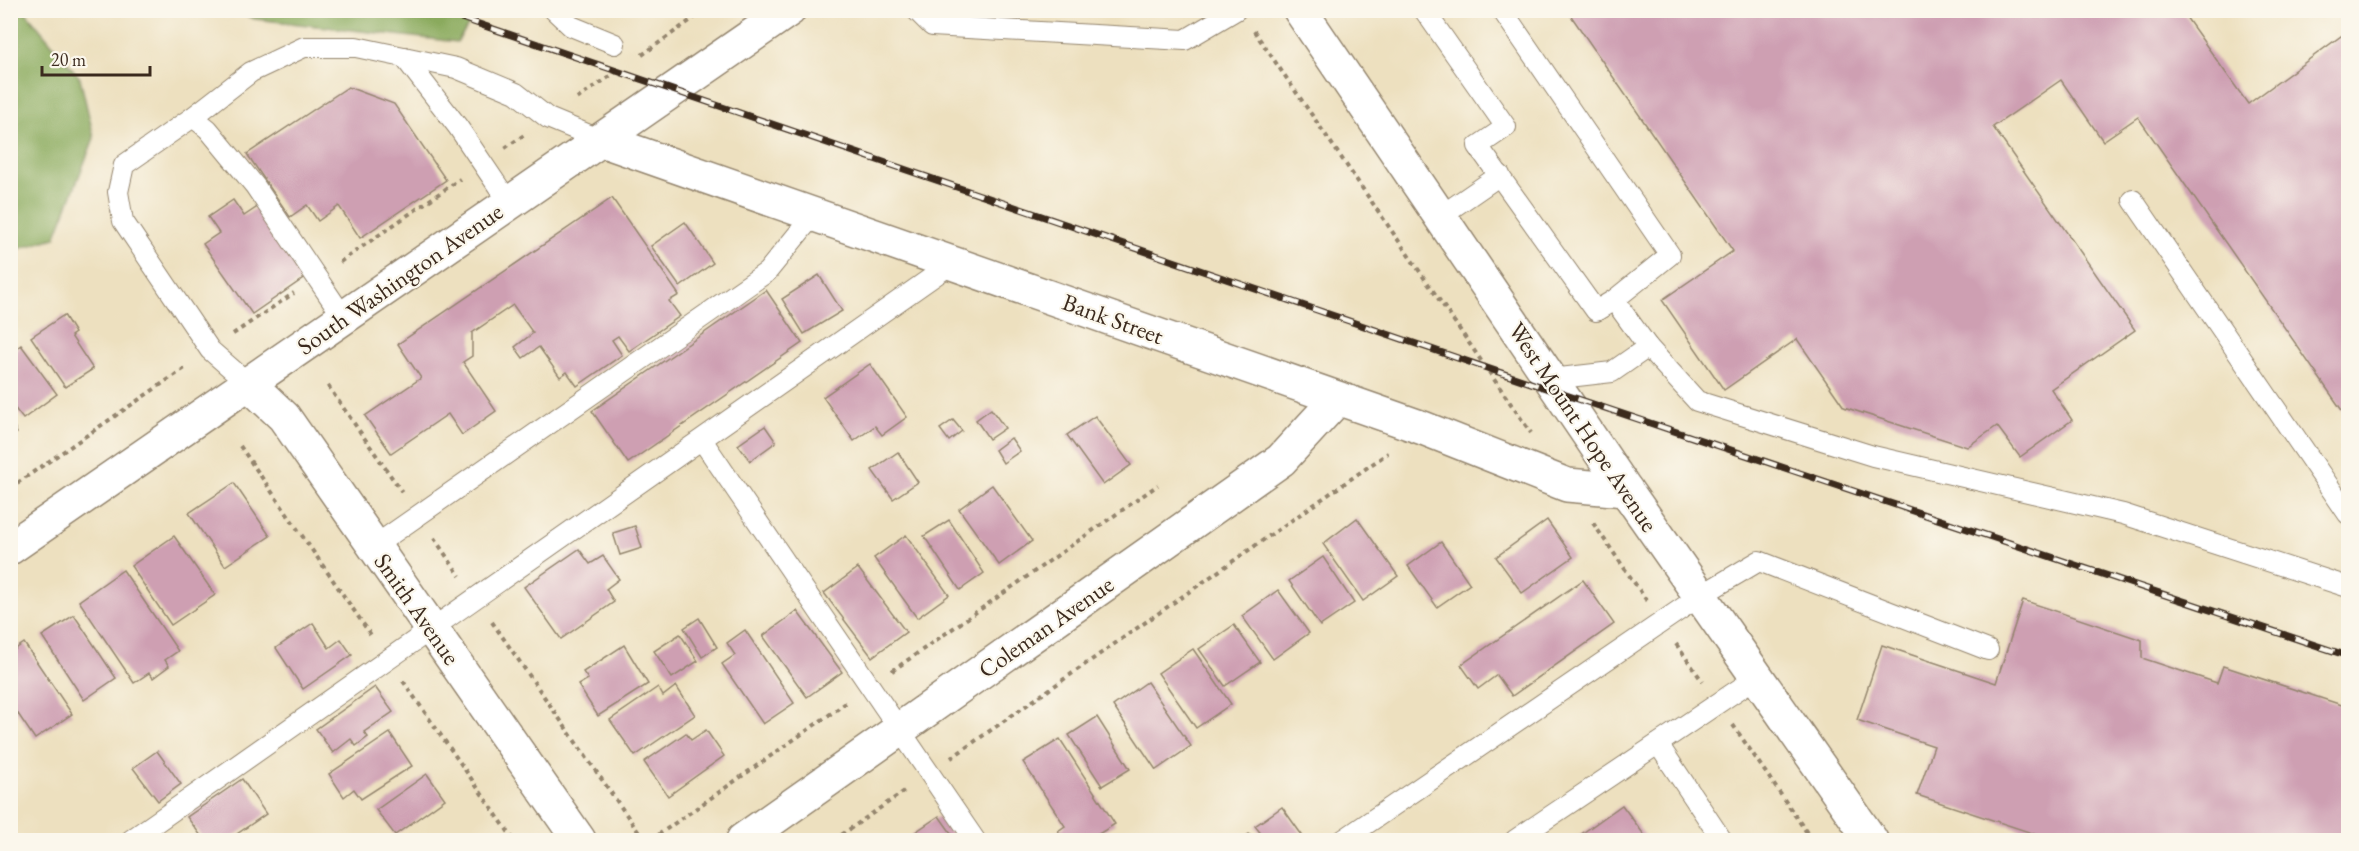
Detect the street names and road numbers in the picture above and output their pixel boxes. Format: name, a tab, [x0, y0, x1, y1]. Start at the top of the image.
street label: South Washington Avenue	[291, 196, 509, 361]
street label: Bank Street	[1058, 286, 1168, 351]
street label: West Mount Hope Avenue	[1502, 316, 1665, 538]
street label: Smith Avenue	[368, 547, 467, 671]
street label: Coleman Avenue	[972, 569, 1119, 685]

